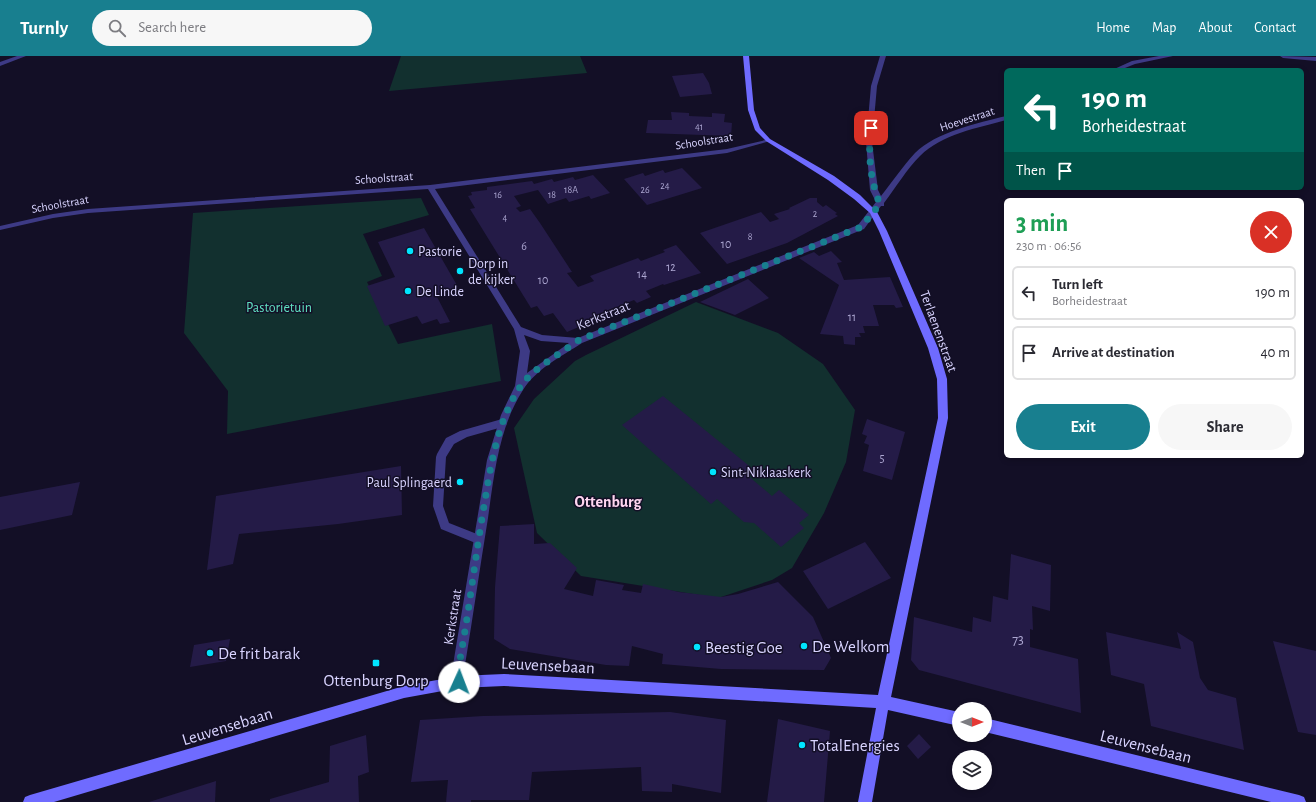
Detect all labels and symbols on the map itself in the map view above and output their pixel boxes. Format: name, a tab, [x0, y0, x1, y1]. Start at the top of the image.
street label: Hoevestraat	[938, 104, 996, 133]
pin	[854, 111, 888, 145]
house number: 41	[695, 122, 703, 132]
street label: Schoolstraat	[674, 131, 734, 151]
street label: Schoolstraat	[355, 170, 413, 186]
house number: 24	[660, 181, 670, 191]
house number: 18A	[564, 185, 578, 195]
house number: 26	[640, 185, 650, 195]
house number: 16	[494, 190, 502, 200]
house number: 18	[548, 190, 556, 200]
street label: Schoolstraat	[30, 193, 90, 215]
house number: 2	[813, 209, 818, 219]
house number: 4	[503, 213, 508, 223]
house number: 8	[748, 232, 753, 242]
house number: 10	[721, 238, 731, 250]
house number: 6	[521, 240, 527, 252]
place label: Pastorie	[418, 245, 462, 259]
marker: Pastorie	[405, 246, 415, 256]
place label: Dorp in de kijker	[468, 257, 515, 287]
house number: 12	[666, 261, 676, 273]
marker: Dorp in de kijker	[455, 266, 465, 276]
house number: 14	[637, 268, 647, 280]
house number: 10	[538, 274, 548, 286]
place label: De Linde	[416, 285, 464, 299]
marker: De Linde	[403, 286, 413, 296]
street label: Terlaenenstraat	[917, 289, 959, 374]
street label: Kerkstraat	[575, 299, 633, 333]
park label: Pastorietuin	[246, 301, 312, 315]
house number: 11	[848, 311, 856, 323]
house number: 5	[879, 452, 885, 464]
place label: Sint-Niklaaskerk	[721, 466, 811, 480]
marker: Sint-Niklaaskerk	[708, 467, 718, 477]
place label: Paul Splingaerd	[367, 476, 452, 490]
marker: Paul Splingaerd	[455, 477, 465, 487]
district label: Ottenburg	[574, 494, 643, 510]
street label: Kerkstraat	[442, 588, 464, 646]
house number: 73	[1012, 633, 1024, 647]
place label: De Welkom	[812, 638, 889, 655]
place label: Beestig Goe	[705, 639, 783, 656]
marker: De Welkom	[799, 641, 809, 651]
marker: Beestig Goe	[692, 642, 702, 652]
place label: De frit barak	[218, 645, 300, 662]
marker: De frit barak	[205, 648, 215, 658]
street label: Leuvensebaan	[501, 655, 595, 676]
marker: Ottenburg Dorp	[371, 658, 381, 668]
position arrow	[438, 661, 480, 703]
place label: Ottenburg Dorp	[323, 672, 429, 689]
north arrow	[952, 702, 992, 742]
street label: Leuvensebaan	[180, 705, 275, 748]
street label: Leuvensebaan	[1098, 727, 1193, 766]
place label: TotalEnergies	[810, 737, 900, 754]
marker: TotalEnergies	[797, 740, 807, 750]

